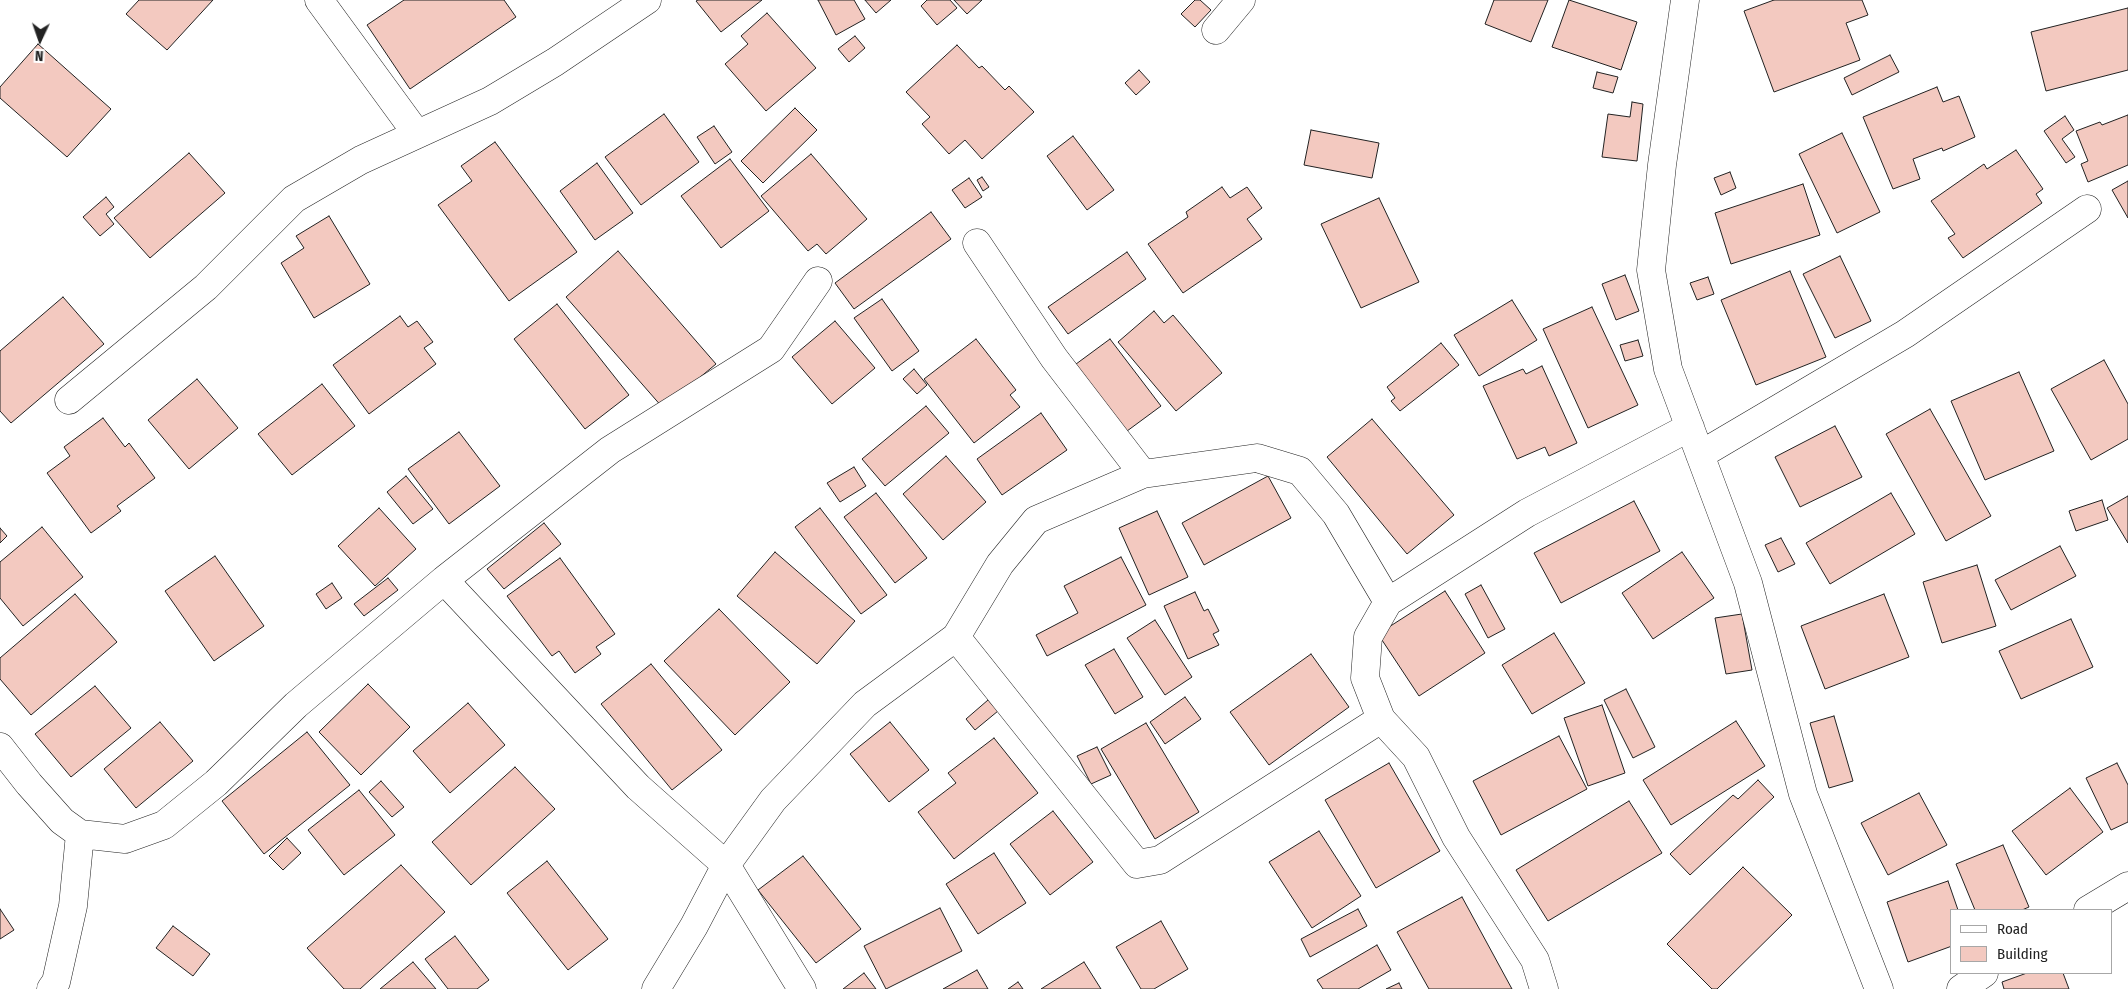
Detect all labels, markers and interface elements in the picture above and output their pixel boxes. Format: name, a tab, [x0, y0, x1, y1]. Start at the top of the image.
north arrow	[15, 15, 65, 65]
text: N	[35, 47, 44, 64]
legend	[1950, 909, 2113, 974]
text: Road	[1997, 920, 2028, 938]
text: Building	[1997, 945, 2048, 963]

